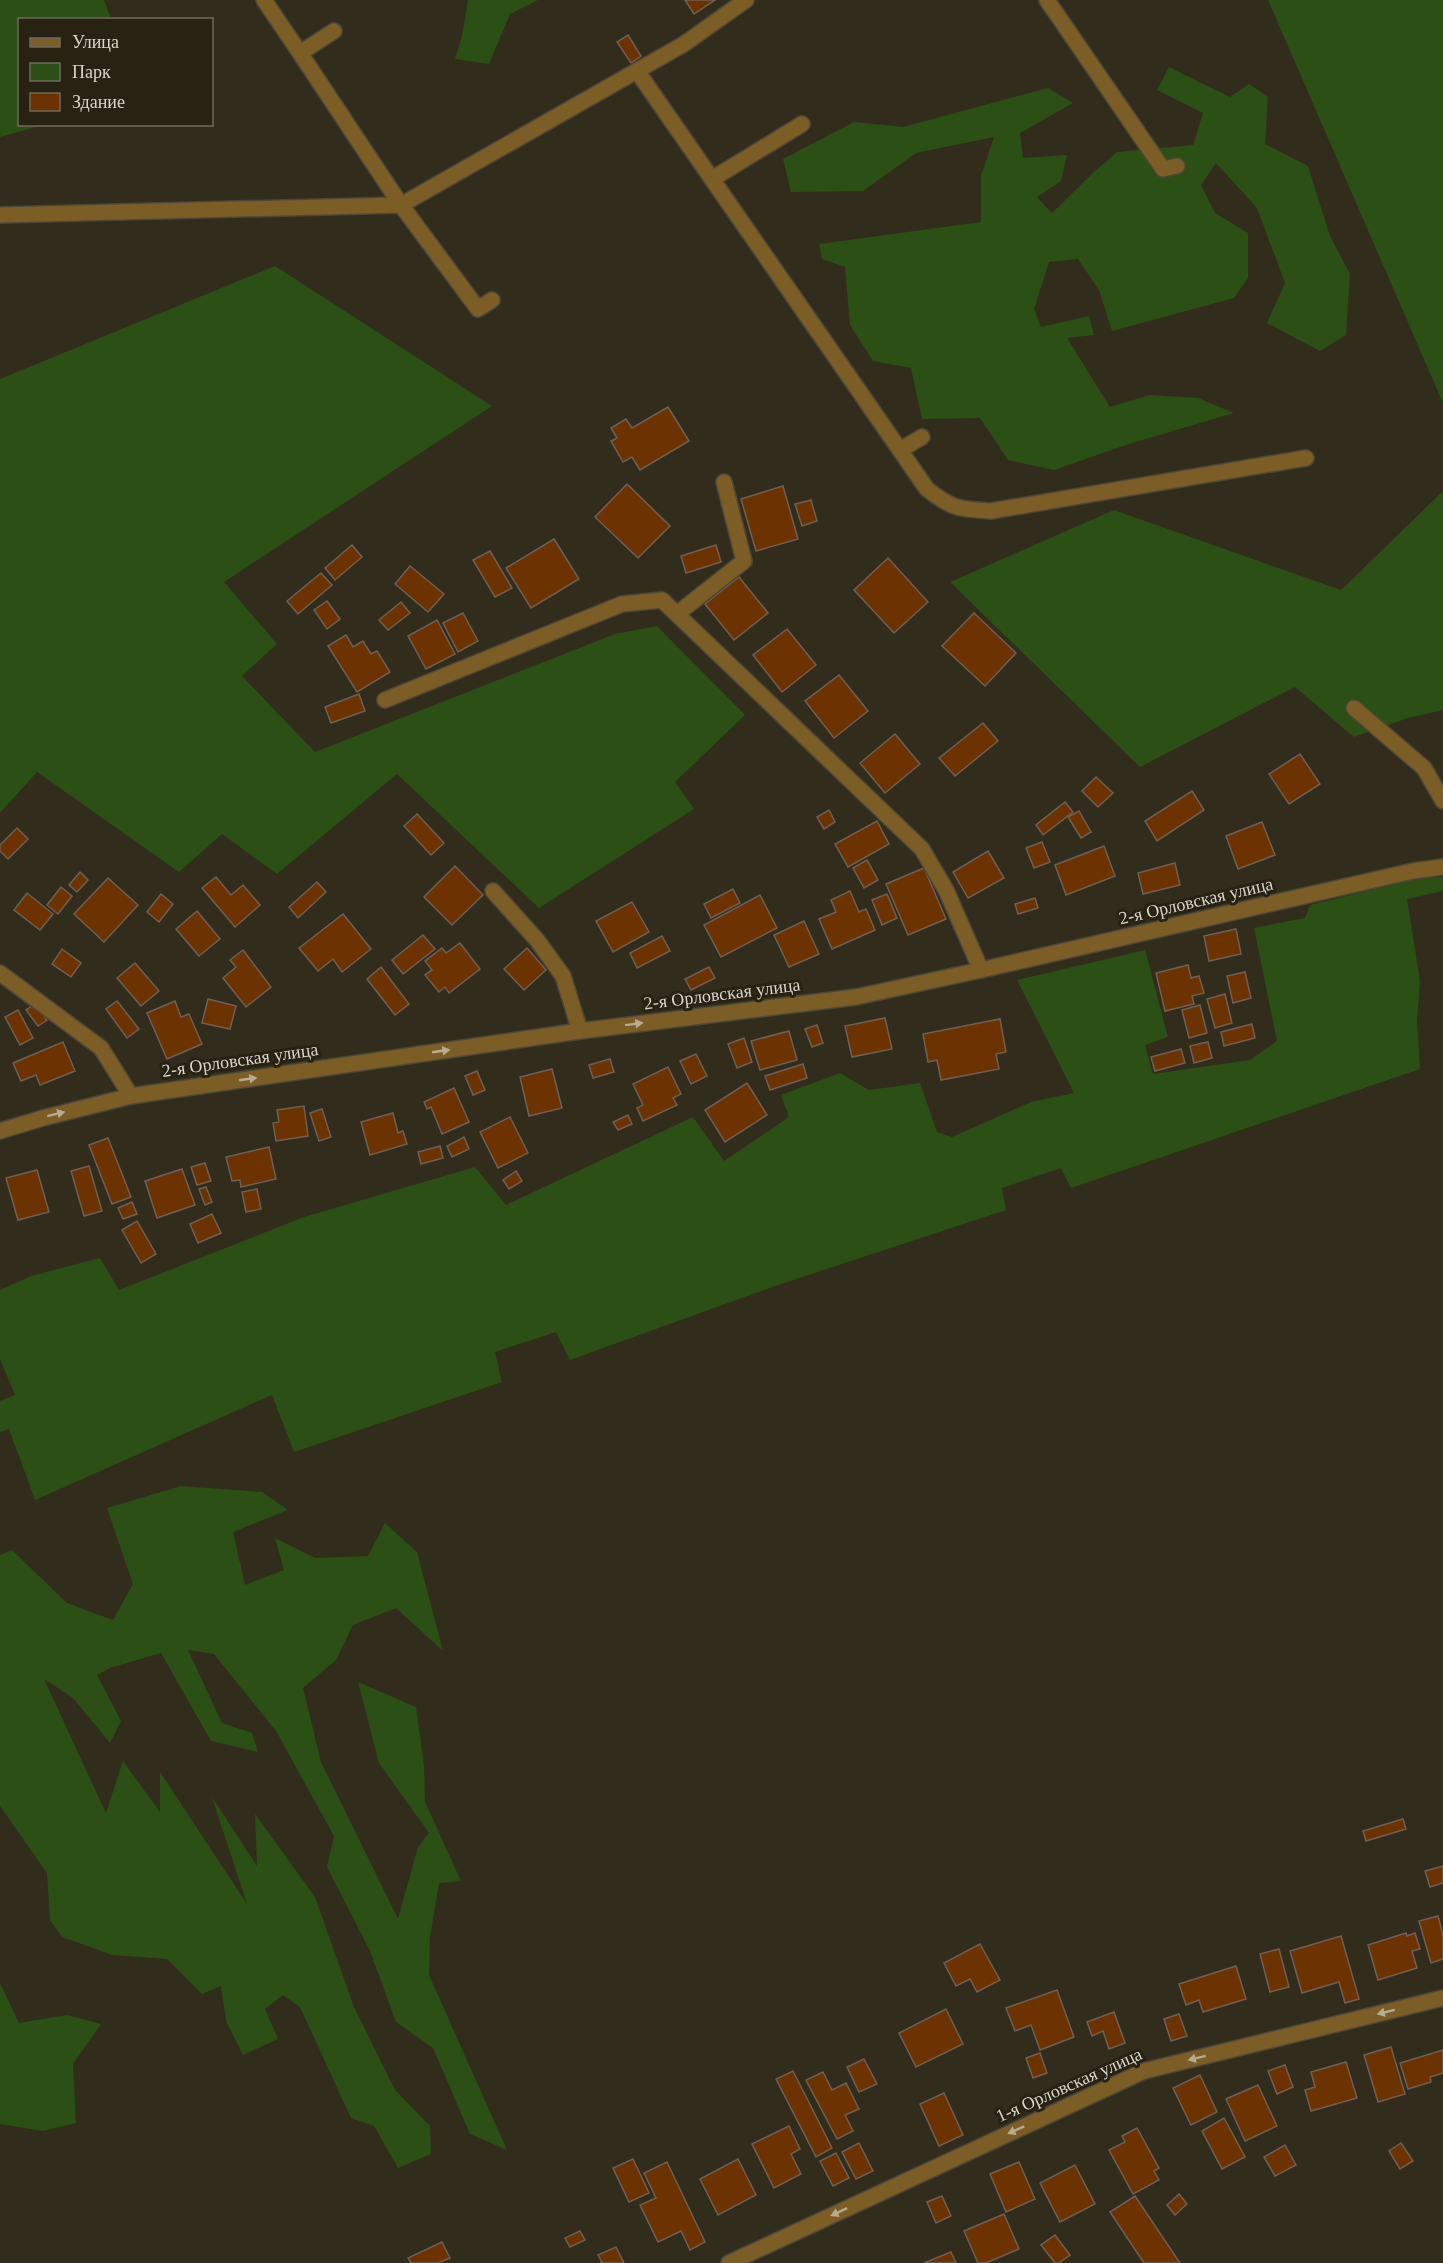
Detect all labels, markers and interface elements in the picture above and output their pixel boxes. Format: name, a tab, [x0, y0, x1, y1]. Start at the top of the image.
legend	[18, 18, 213, 126]
text: Улица	[72, 32, 119, 52]
text: Парк	[72, 62, 111, 82]
text: Здание	[72, 92, 125, 112]
street label: 2-я Орловская улица	[1117, 874, 1275, 928]
street label: 2-я Орловская улица	[643, 974, 801, 1014]
one-way arrow	[624, 1020, 643, 1029]
street label: 2-я Орловская улица	[161, 1039, 319, 1081]
one-way arrow	[431, 1047, 450, 1056]
one-way arrow	[238, 1074, 257, 1083]
one-way arrow	[47, 1109, 65, 1119]
one-way arrow	[1377, 2008, 1395, 2018]
street label: 1-я Орловская улица	[993, 2044, 1145, 2126]
one-way arrow	[1187, 2054, 1206, 2064]
one-way arrow	[1007, 2125, 1024, 2134]
one-way arrow	[831, 2207, 848, 2216]

